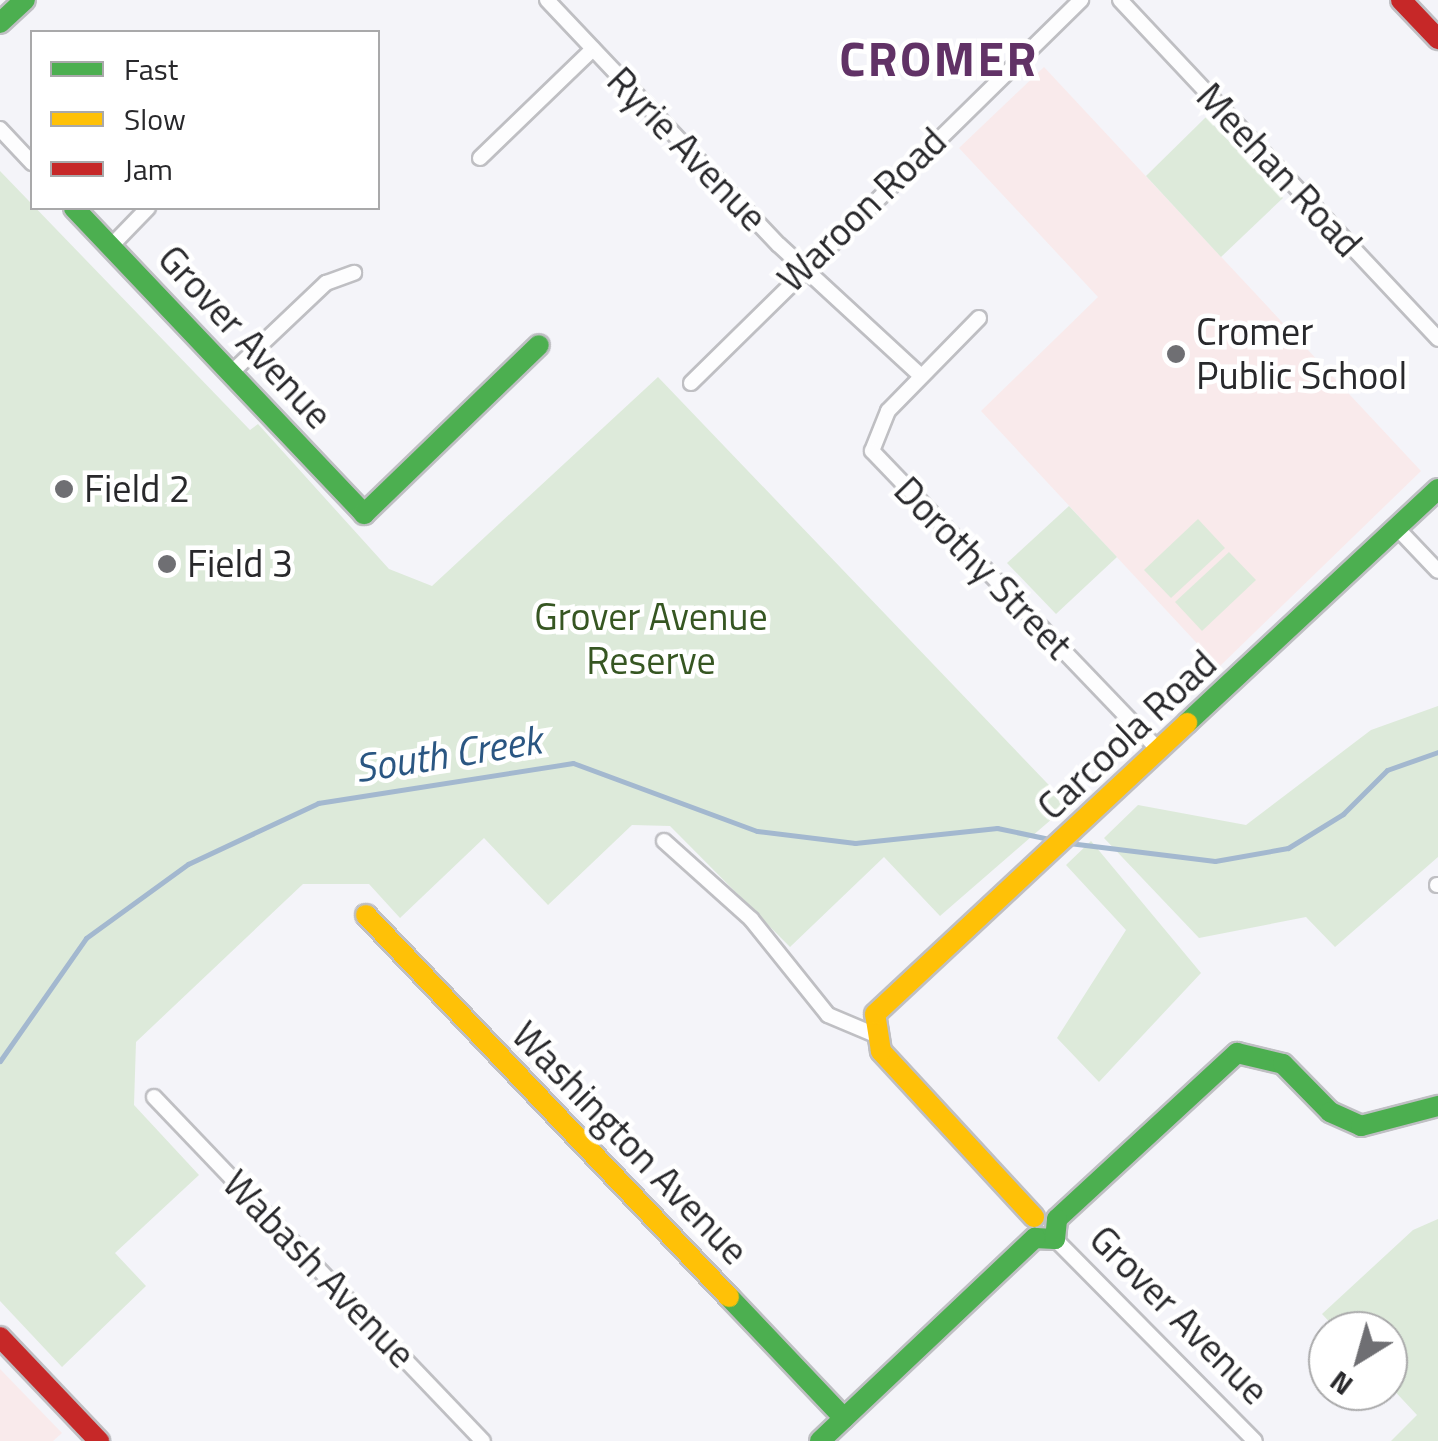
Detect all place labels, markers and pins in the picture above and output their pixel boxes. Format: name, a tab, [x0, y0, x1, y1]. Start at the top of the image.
place label: Cromer Public School	[1196, 309, 1407, 398]
marker: Cromer Public School	[1165, 343, 1187, 365]
place label: Field 2	[84, 466, 190, 512]
marker: Field 2	[53, 478, 75, 500]
place label: Field 3	[187, 541, 293, 587]
marker: Field 3	[156, 553, 178, 575]

